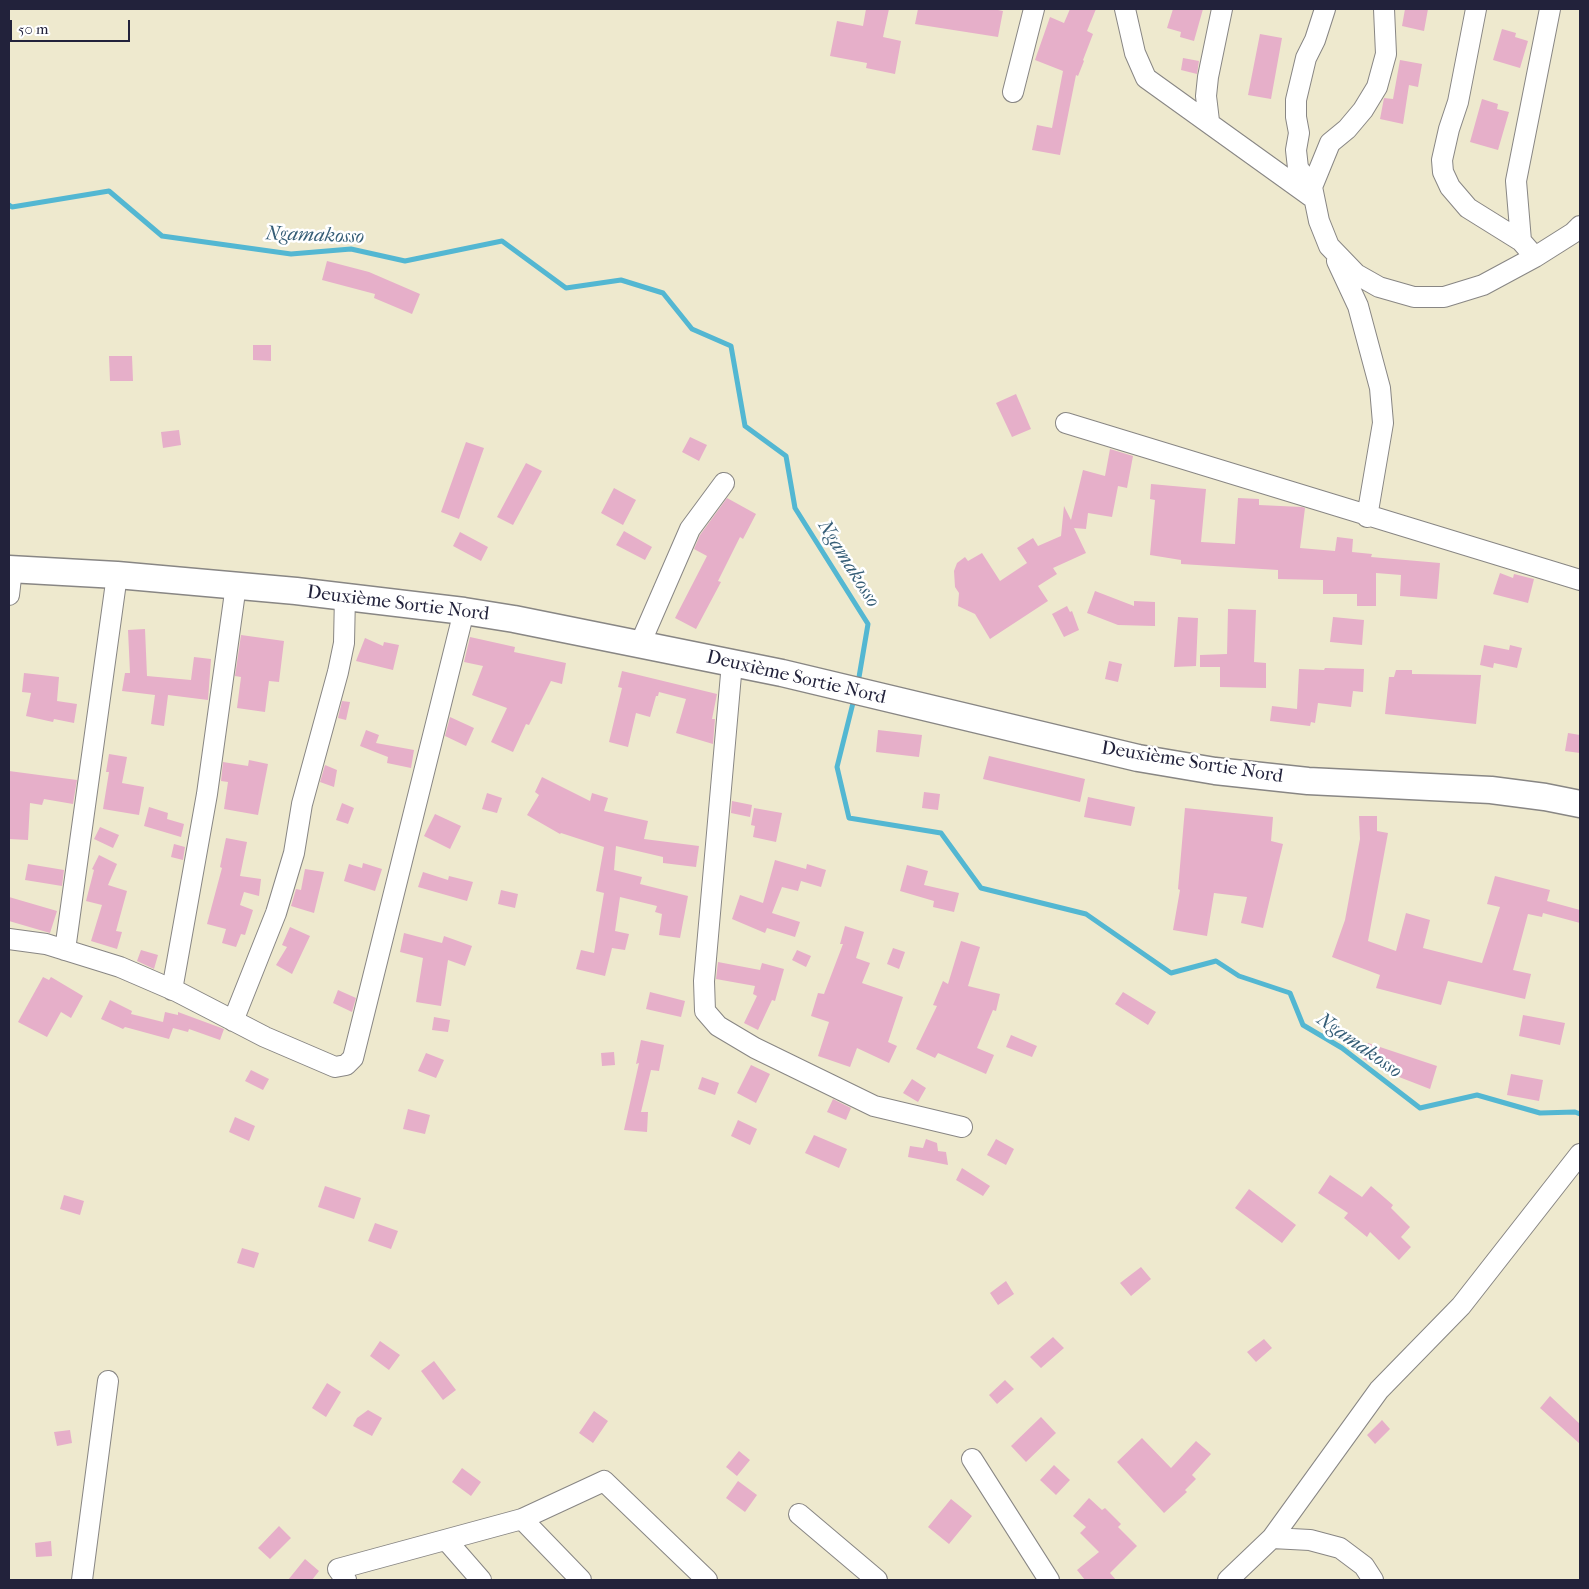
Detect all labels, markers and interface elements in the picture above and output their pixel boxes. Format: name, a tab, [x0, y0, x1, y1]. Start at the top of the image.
scale bar	[12, 10, 132, 42]
text: 50 m	[18, 20, 48, 38]
water label: Ngamakosso	[265, 222, 365, 250]
water label: Ngamakosso	[812, 516, 884, 612]
street label: Deuxième Sortie Nord	[306, 582, 490, 626]
street label: Deuxième Sortie Nord	[704, 646, 888, 710]
street label: Deuxième Sortie Nord	[1100, 737, 1284, 789]
water label: Ngamakosso	[1312, 1008, 1406, 1084]

